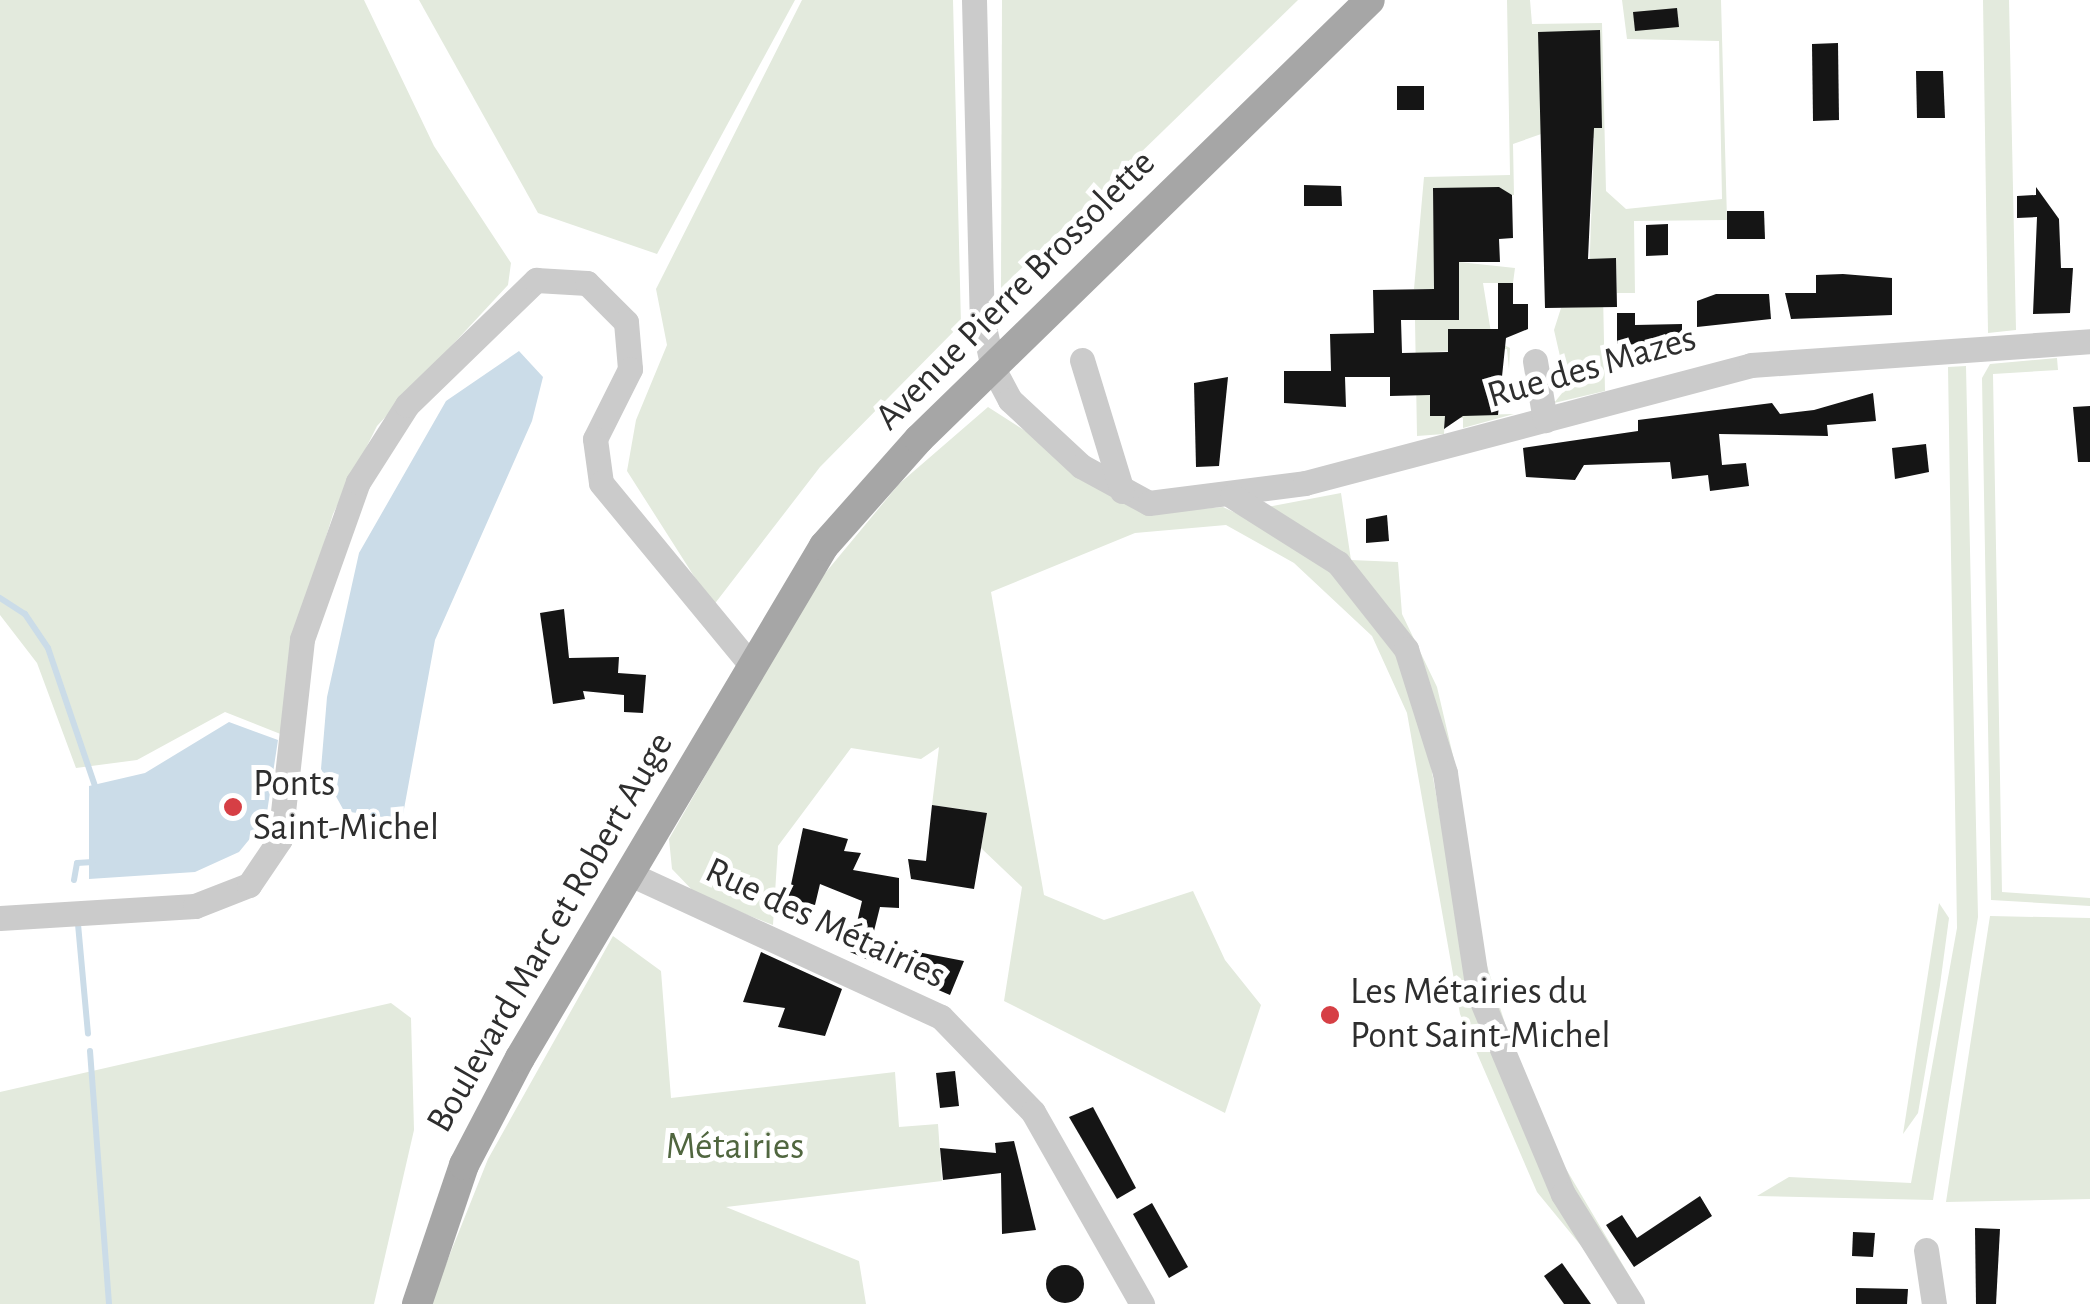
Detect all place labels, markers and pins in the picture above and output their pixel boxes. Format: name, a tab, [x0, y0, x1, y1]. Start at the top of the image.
place label: Ponts Saint-Michel	[253, 762, 439, 852]
marker: Ponts Saint-Michel	[222, 796, 244, 818]
place label: Les Métairies du Pont Saint-Michel	[1350, 970, 1611, 1060]
marker: Les Métairies du Pont Saint-Michel	[1319, 1004, 1341, 1026]

